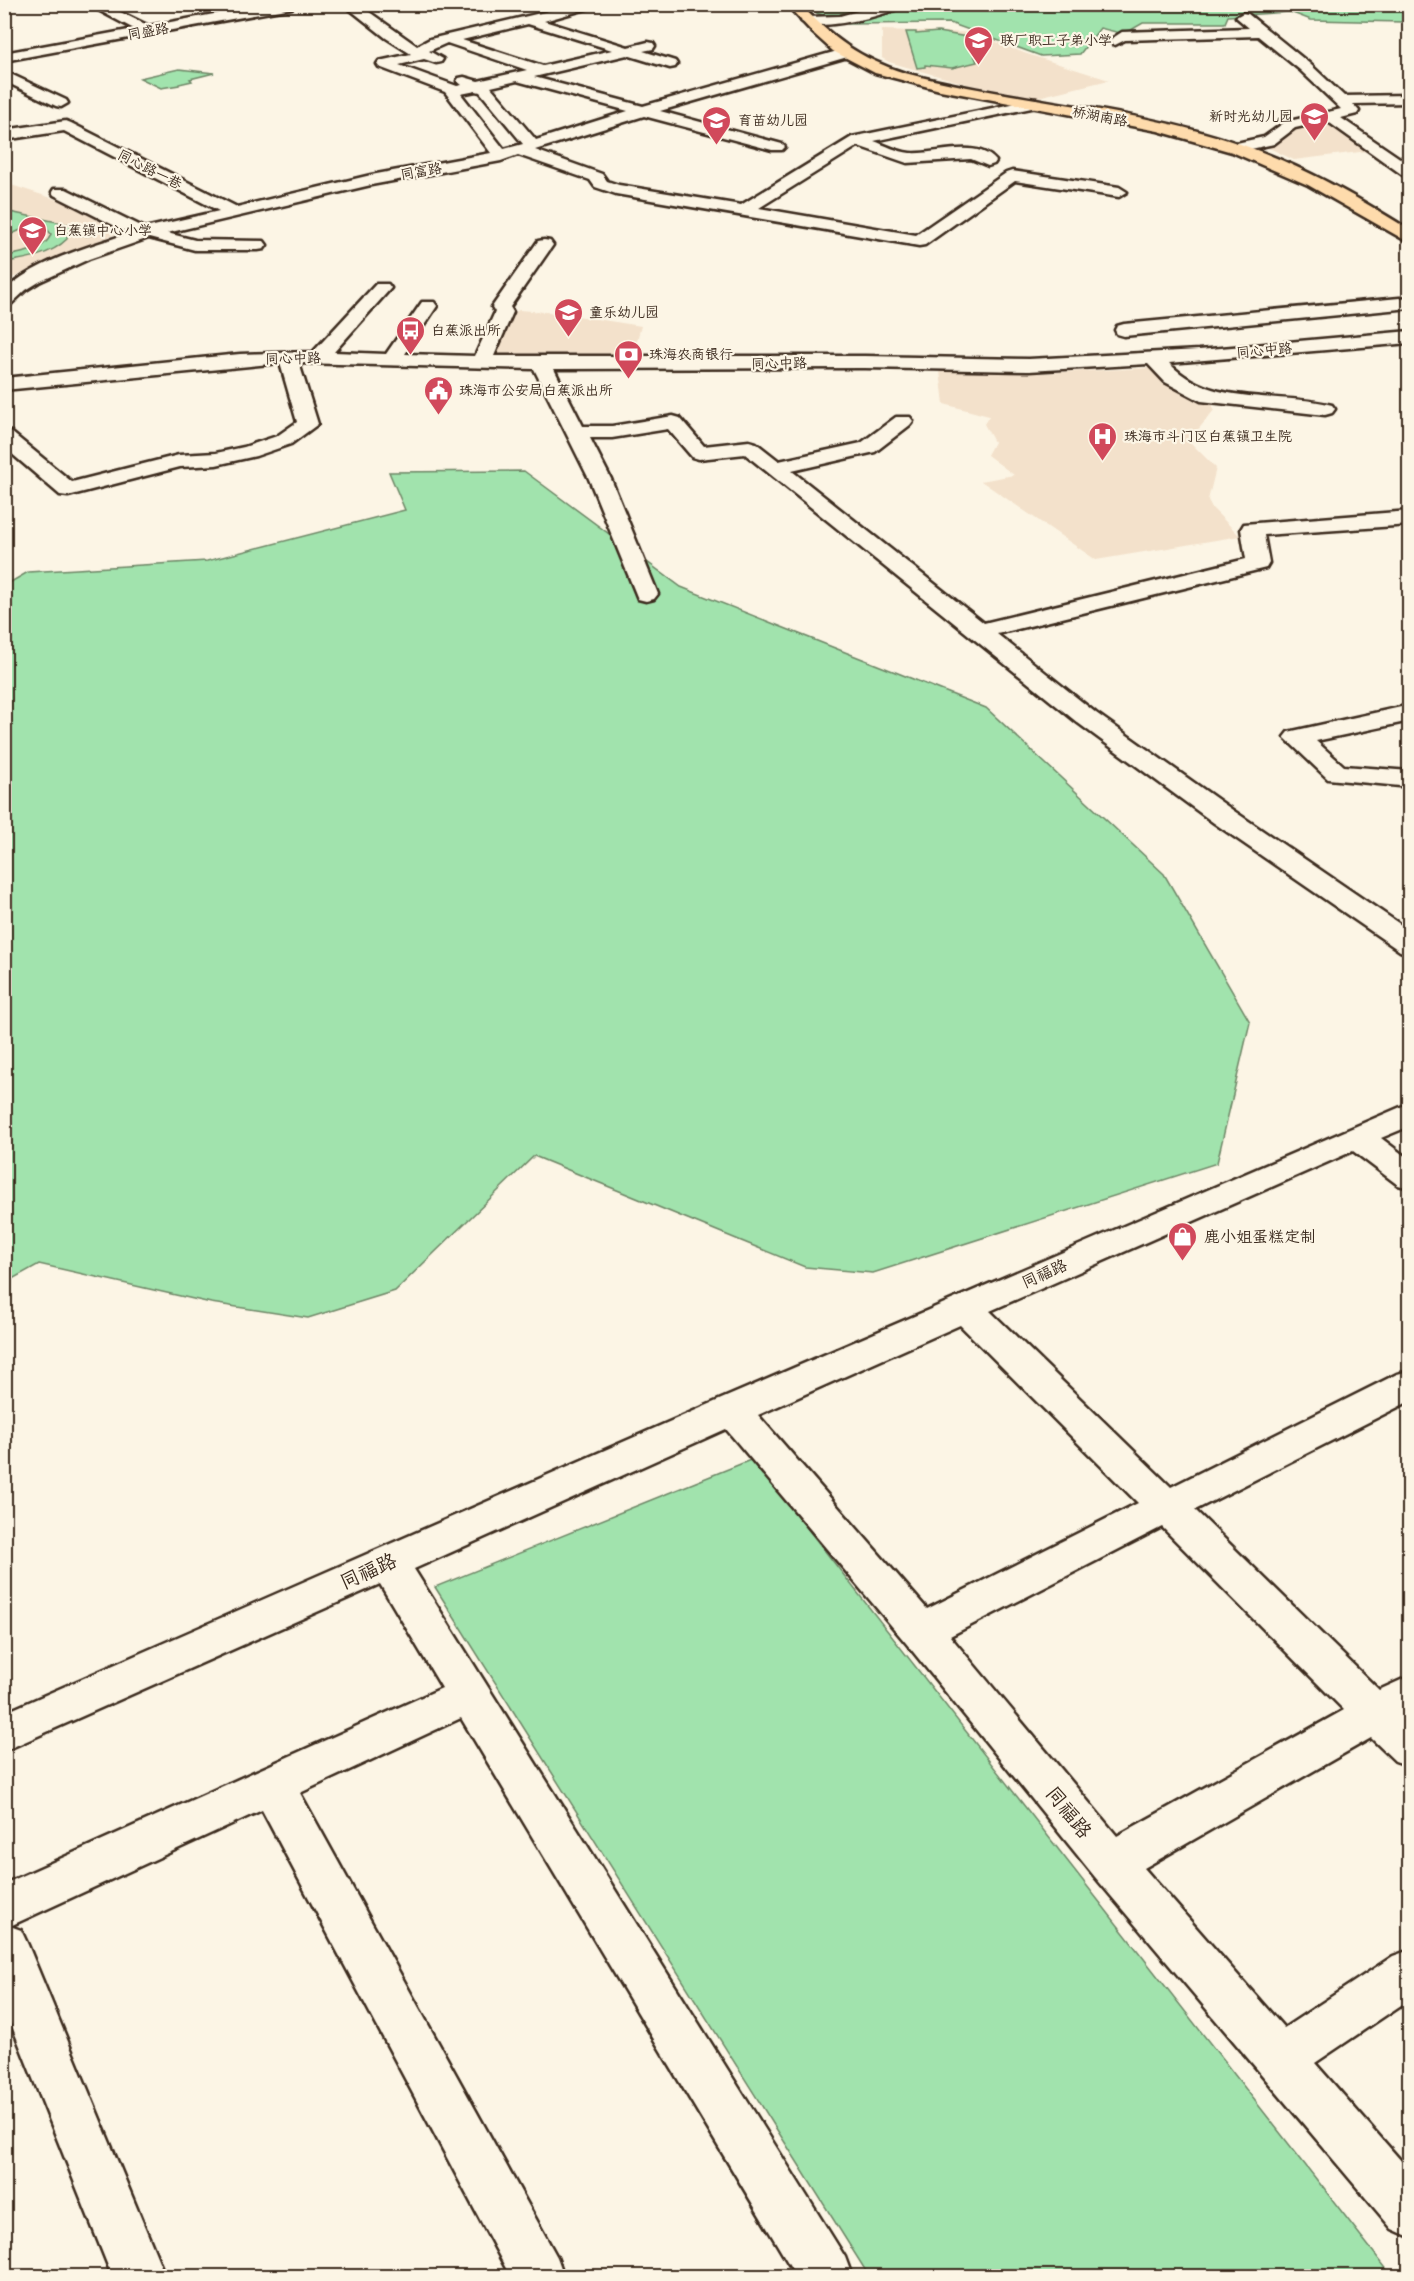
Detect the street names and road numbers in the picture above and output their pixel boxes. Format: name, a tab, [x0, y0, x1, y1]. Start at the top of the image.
street label: 同盛路	[126, 20, 171, 45]
street label: 桥湖南路	[1070, 104, 1129, 132]
street label: 同心路一巷	[114, 147, 185, 195]
street label: 同富路	[399, 160, 444, 185]
street label: 同心中路	[1235, 341, 1293, 363]
street label: 同心中路	[265, 351, 321, 369]
street label: 同心中路	[751, 356, 807, 374]
street label: 同福路	[1019, 1256, 1071, 1295]
street label: 同福路	[337, 1549, 402, 1597]
street label: 同福路	[1038, 1782, 1096, 1846]

